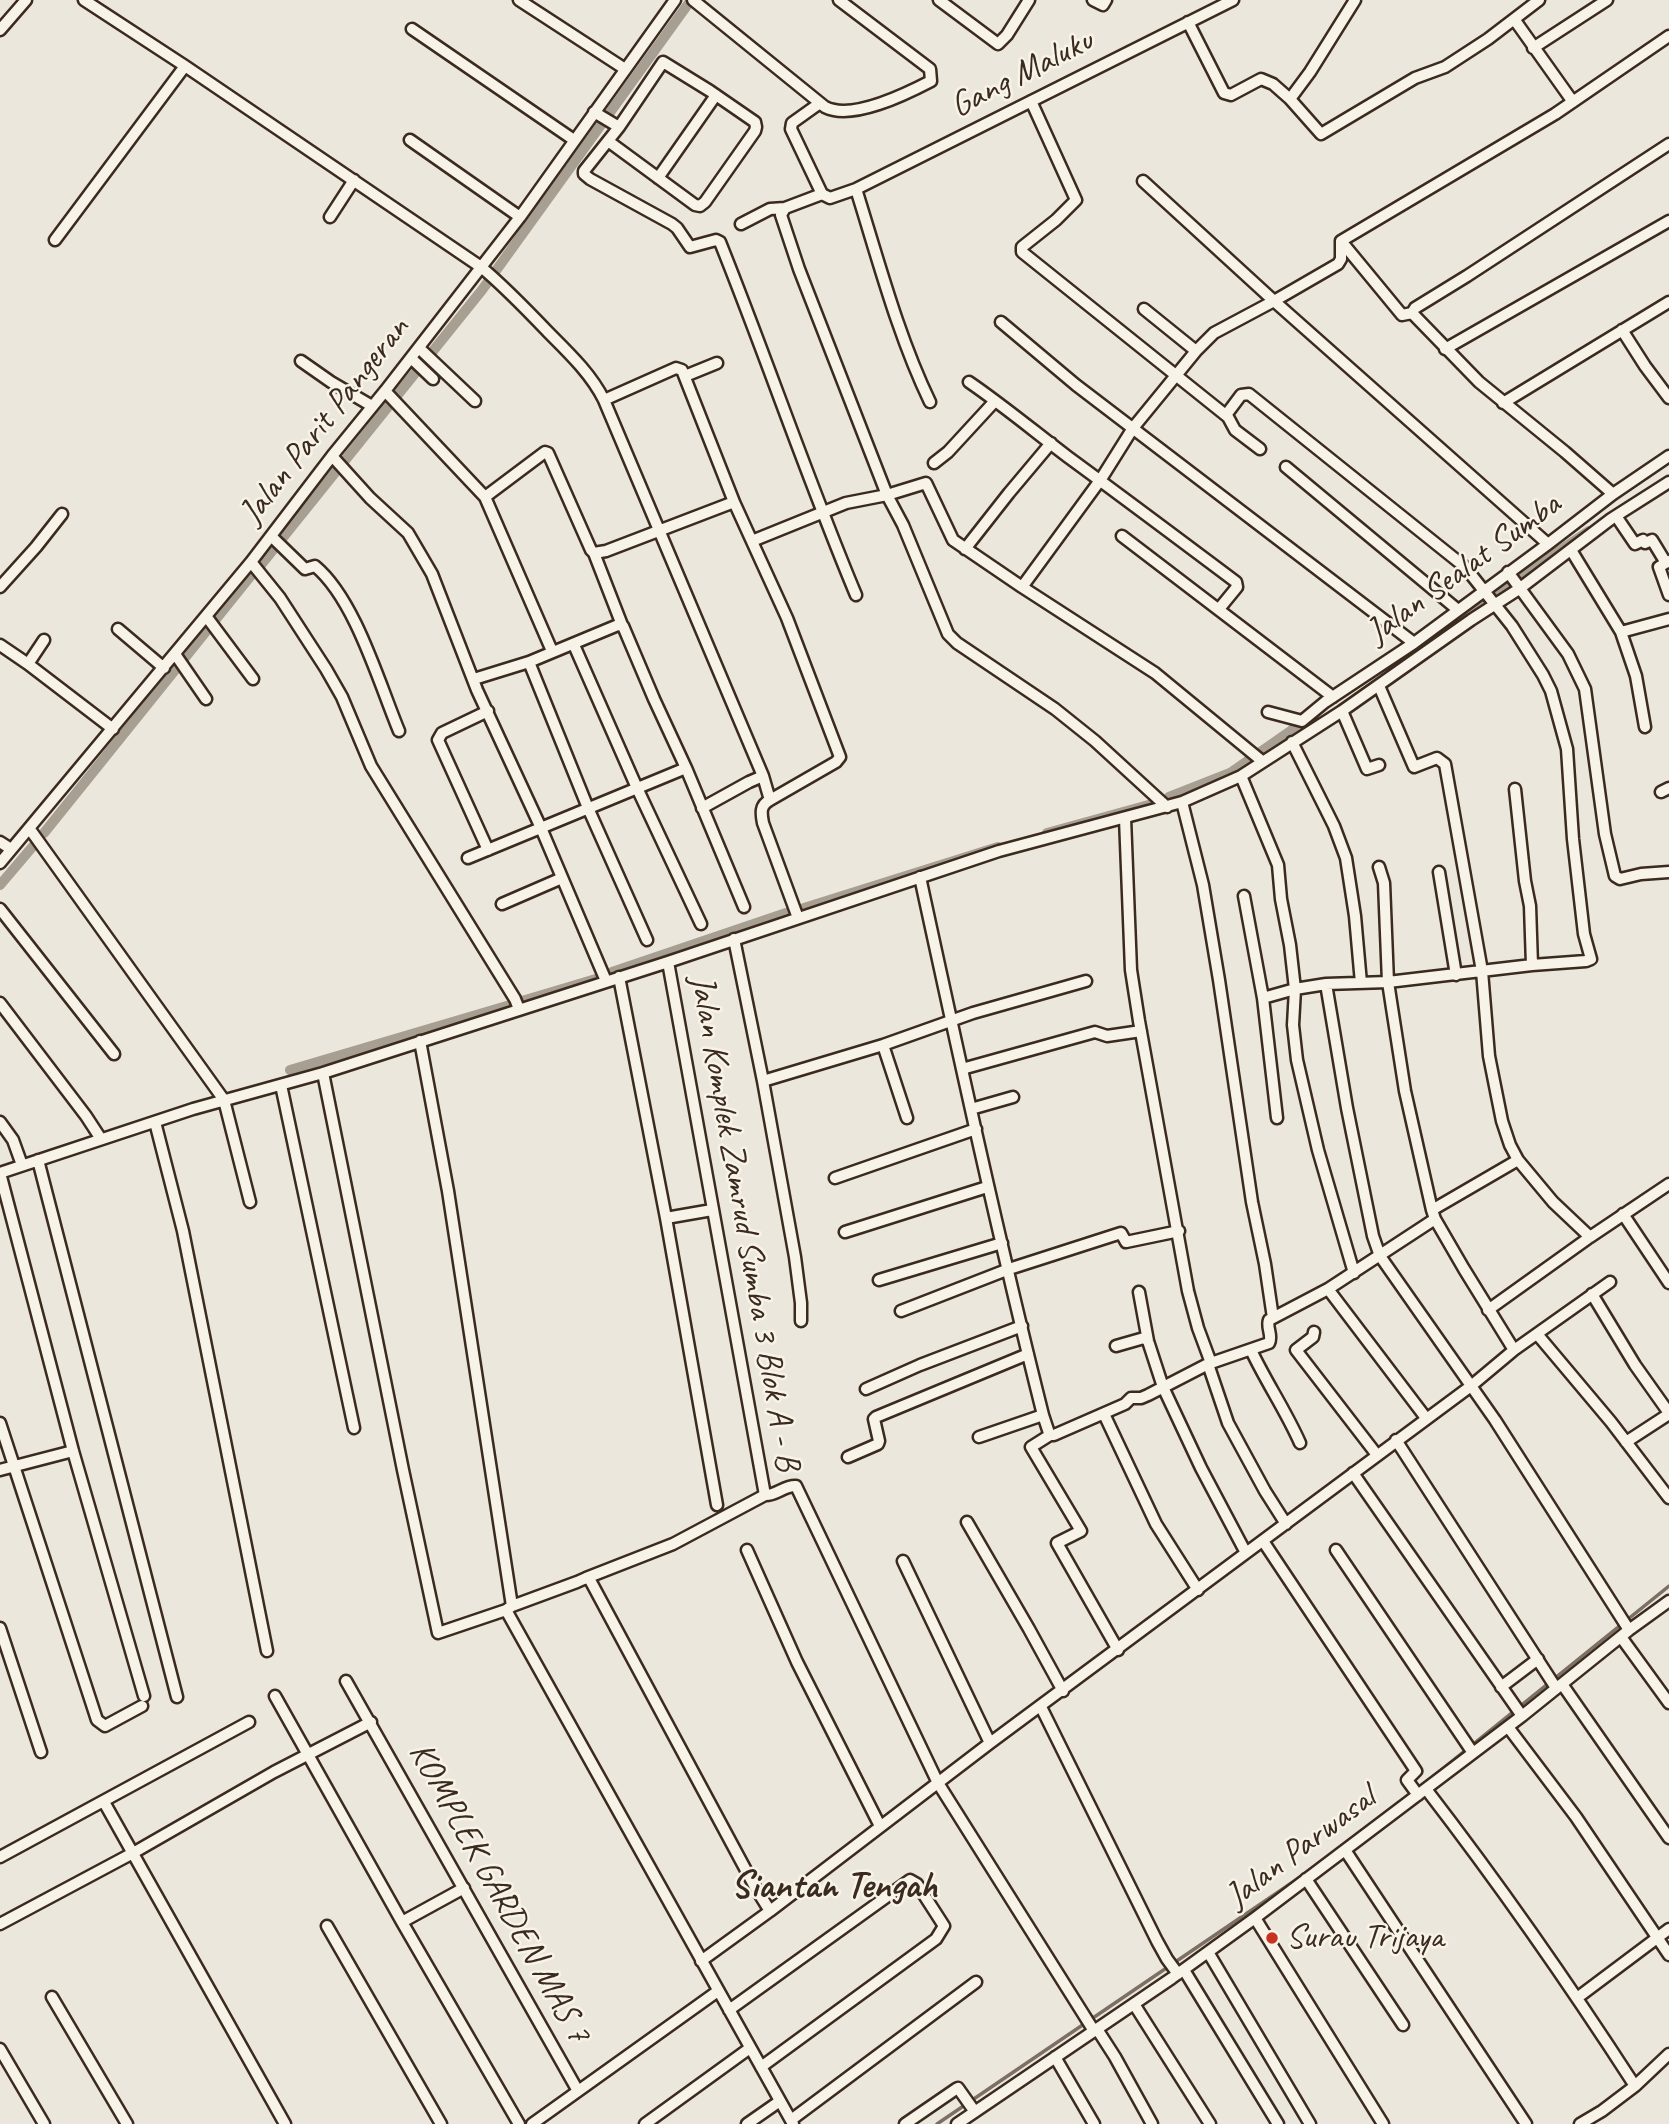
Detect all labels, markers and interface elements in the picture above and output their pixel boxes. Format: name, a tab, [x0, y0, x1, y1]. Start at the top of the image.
street label: Gang Maluku	[944, 20, 1100, 128]
street label: Jalan Parit Pangeran	[231, 309, 419, 533]
street label: Jalan Sealat Sumba	[1359, 484, 1569, 654]
street label: Jalan Komplek Zamrud Sumba 3 Blok A - B	[680, 972, 808, 1474]
street label: KOMPLEK GARDEN MAS 7	[399, 1735, 599, 2051]
street label: Jalan Parwasal	[1218, 1778, 1384, 1918]
district label: Siantan Tengah	[731, 1864, 937, 1910]
place label: Surau Trijaya	[1286, 1917, 1443, 1959]
marker: Surau Trijaya	[1264, 1930, 1280, 1946]

